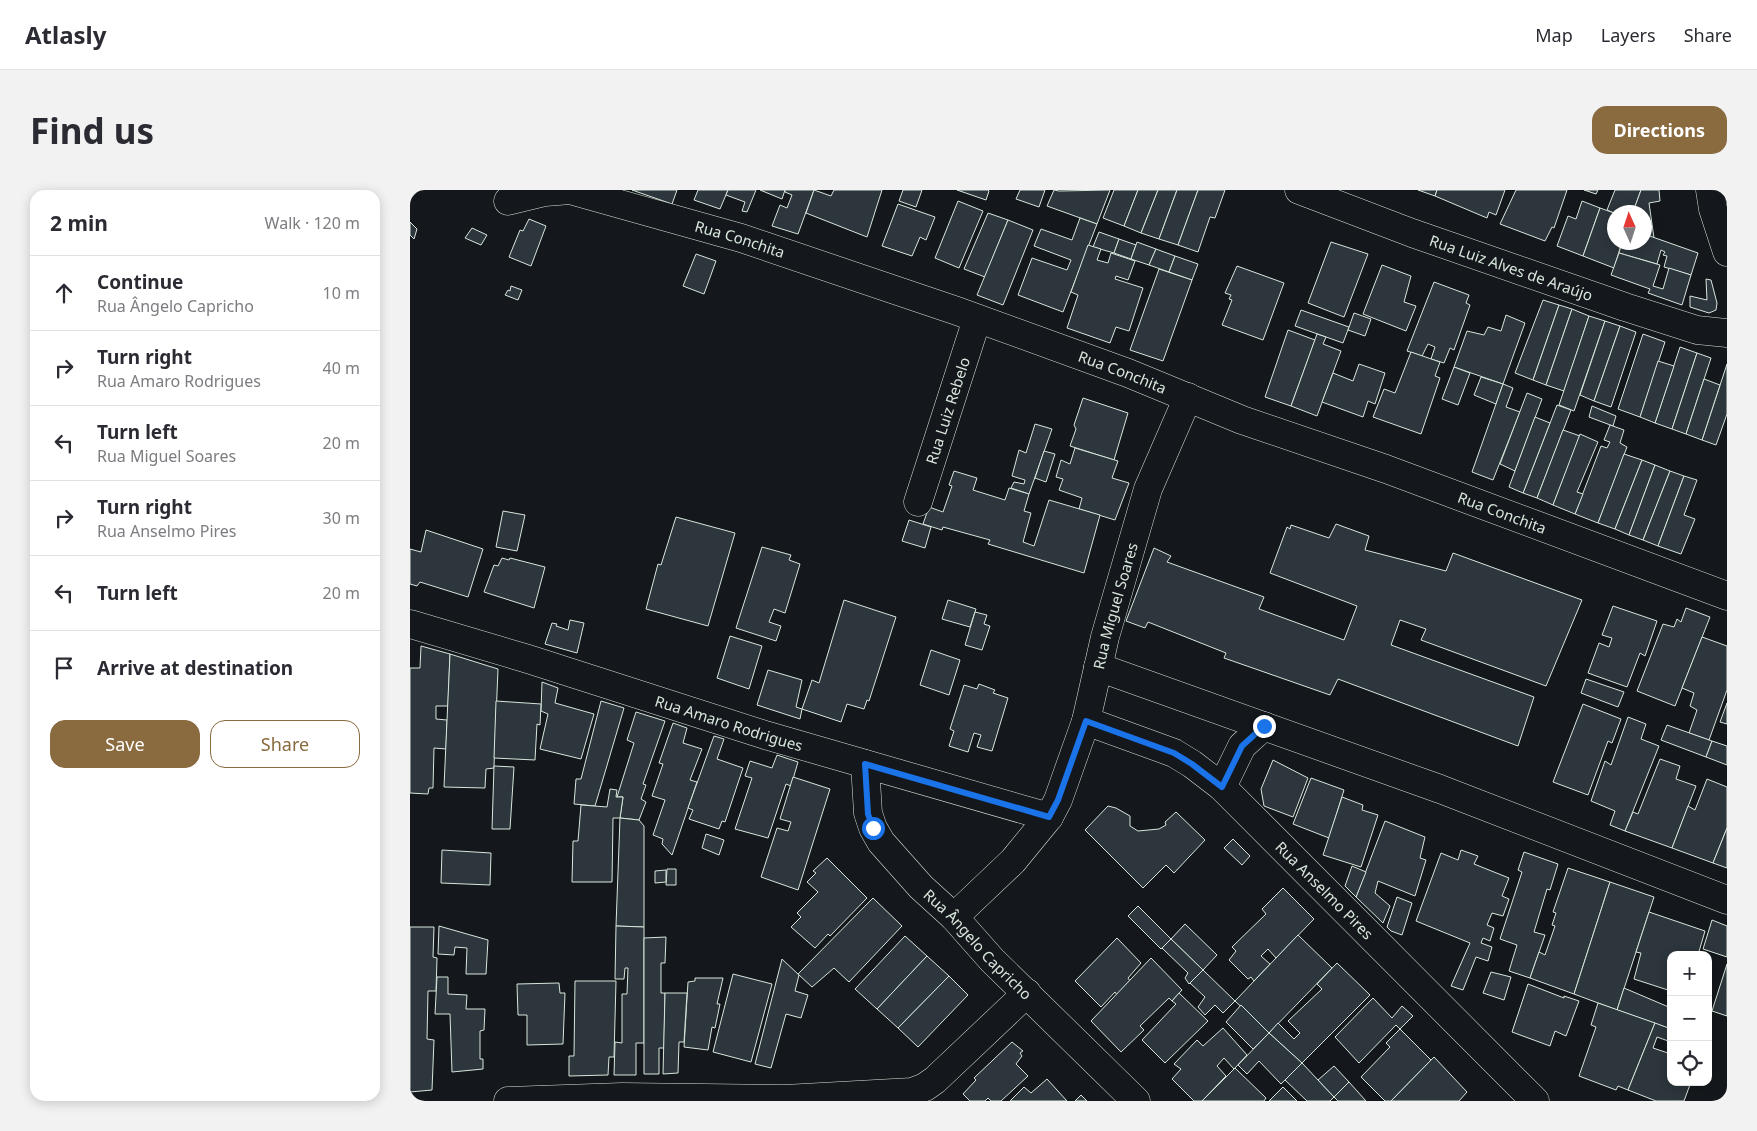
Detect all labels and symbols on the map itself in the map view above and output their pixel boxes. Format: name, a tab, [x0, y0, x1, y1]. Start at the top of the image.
north arrow	[1607, 205, 1652, 250]
street label: Rua Conchita	[693, 216, 788, 262]
street label: Rua Luiz Alves de Araújo	[1427, 230, 1595, 305]
street label: Rua Conchita	[1076, 346, 1170, 398]
street label: Rua Luiz Rebelo	[921, 355, 974, 467]
street label: Rua Conchita	[1455, 487, 1549, 538]
street label: Rua Miguel Soares	[1088, 540, 1142, 671]
street label: Rua Amaro Rodrigues	[653, 690, 805, 755]
route end	[1253, 715, 1276, 738]
route start	[862, 817, 885, 840]
street label: Rua Anselmo Pires	[1271, 837, 1378, 943]
street label: Rua Ângelo Capricho	[920, 884, 1036, 1004]

